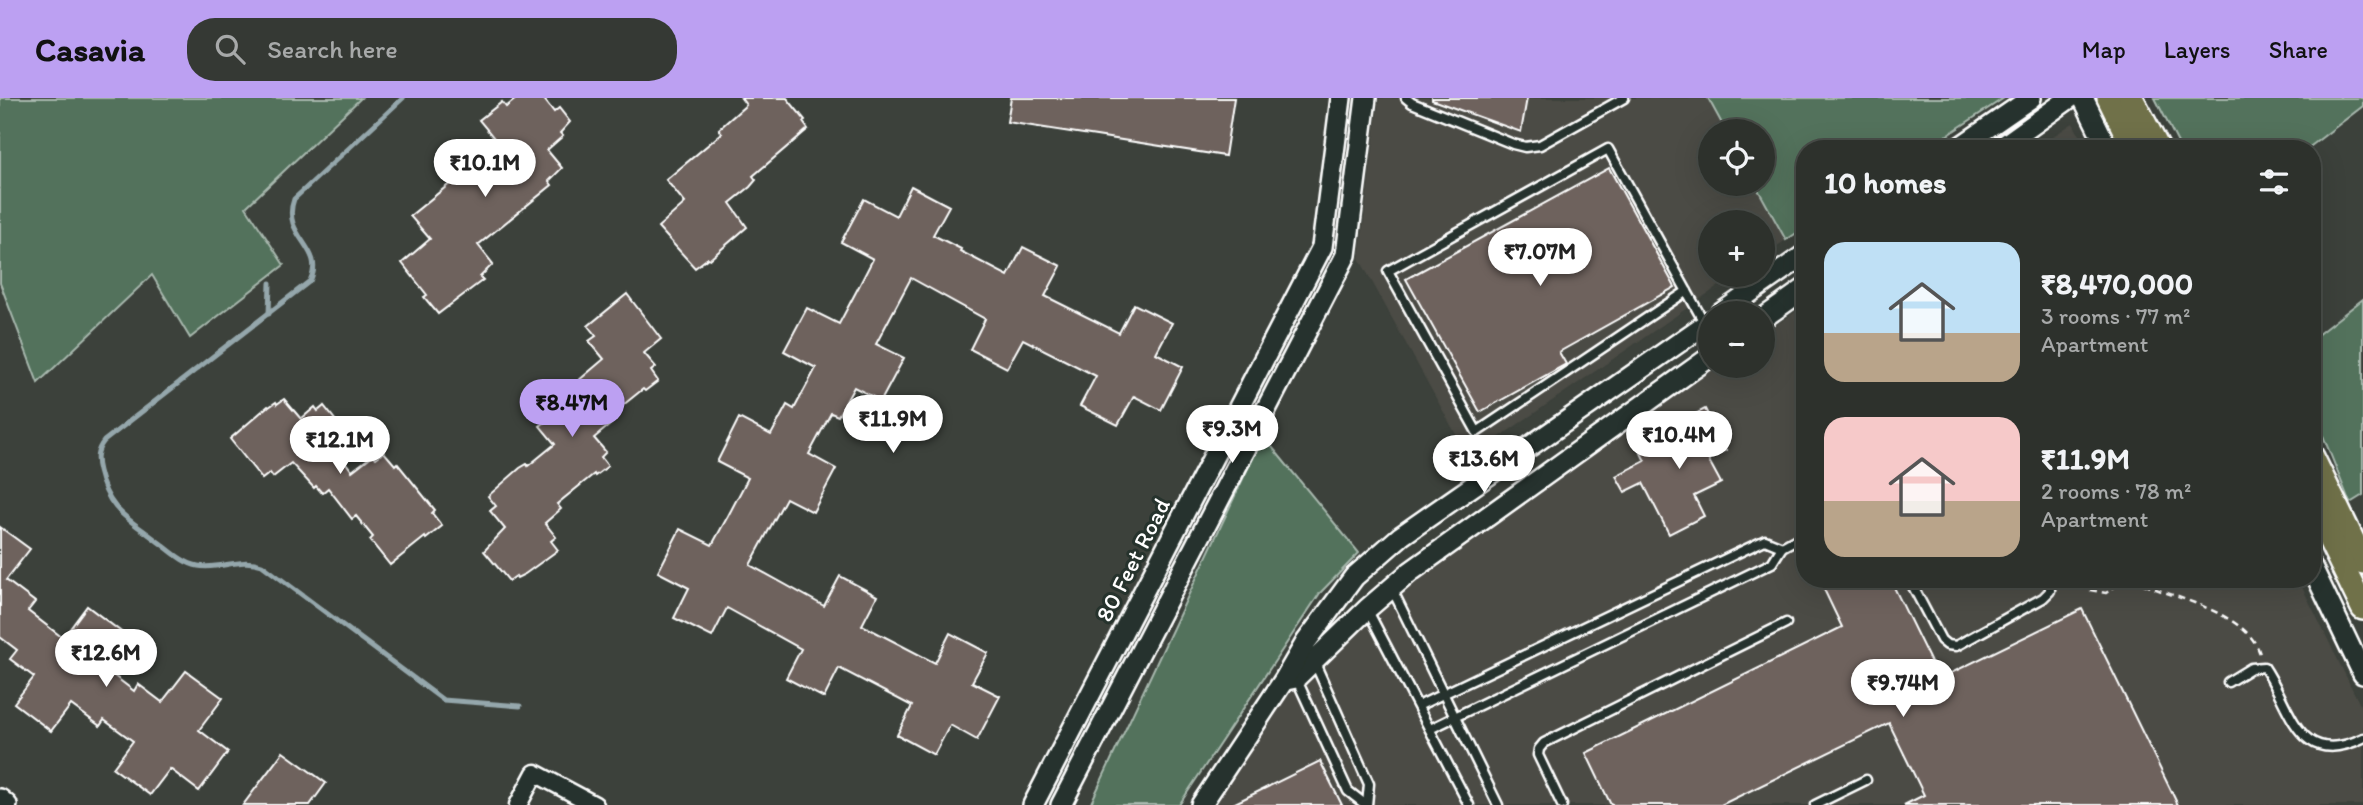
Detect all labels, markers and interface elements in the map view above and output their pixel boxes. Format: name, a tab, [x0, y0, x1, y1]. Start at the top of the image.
search box	[187, 18, 677, 81]
text: Casavia	[35, 30, 145, 69]
icon: search	[211, 30, 249, 68]
text: Search here	[267, 33, 398, 65]
text: Map	[2082, 35, 2126, 64]
text: Layers	[2164, 35, 2231, 64]
text: Share	[2269, 35, 2328, 64]
map controls	[1698, 119, 1775, 378]
button: locate	[1698, 119, 1775, 196]
pin: ₹10.1M	[428, 140, 542, 199]
text: ₹10.1M	[450, 148, 520, 176]
icon: filters	[2255, 163, 2293, 201]
text: 10 homes	[1824, 164, 1947, 201]
button: +	[1698, 210, 1775, 287]
pin: ₹7.07M	[1483, 228, 1597, 288]
text: ₹7.07M	[1504, 237, 1576, 265]
text: ₹8,470,000	[2041, 265, 2193, 302]
icon: home	[1880, 270, 1964, 354]
button: −	[1698, 301, 1775, 378]
text: 3 rooms · 77 m²	[2041, 302, 2191, 330]
text: Apartment	[2041, 330, 2148, 358]
pin: ₹8.47M	[515, 380, 629, 439]
text: ₹8.47M	[536, 388, 608, 416]
pin: ₹11.9M	[836, 396, 950, 455]
text: ₹11.9M	[859, 404, 927, 432]
pin: ₹9.3M	[1183, 406, 1281, 465]
pin: ₹10.4M	[1622, 412, 1736, 471]
text: ₹9.3M	[1202, 414, 1262, 442]
pin: ₹12.1M	[283, 416, 397, 476]
text: ₹10.4M	[1642, 420, 1716, 448]
text: ₹12.1M	[306, 425, 374, 453]
pin: ₹13.6M	[1427, 436, 1541, 495]
text: ₹11.9M	[2041, 440, 2130, 477]
text: ₹13.6M	[1449, 444, 1519, 472]
icon: home	[1880, 445, 1964, 529]
text: 2 rooms · 78 m²	[2041, 477, 2191, 505]
street label: 80 Feet Road	[1089, 493, 1176, 626]
text: Apartment	[2041, 505, 2148, 533]
pin: ₹12.6M	[49, 630, 163, 689]
text: ₹12.6M	[71, 638, 141, 666]
pin: ₹9.74M	[1846, 660, 1960, 719]
text: ₹9.74M	[1867, 668, 1939, 696]

